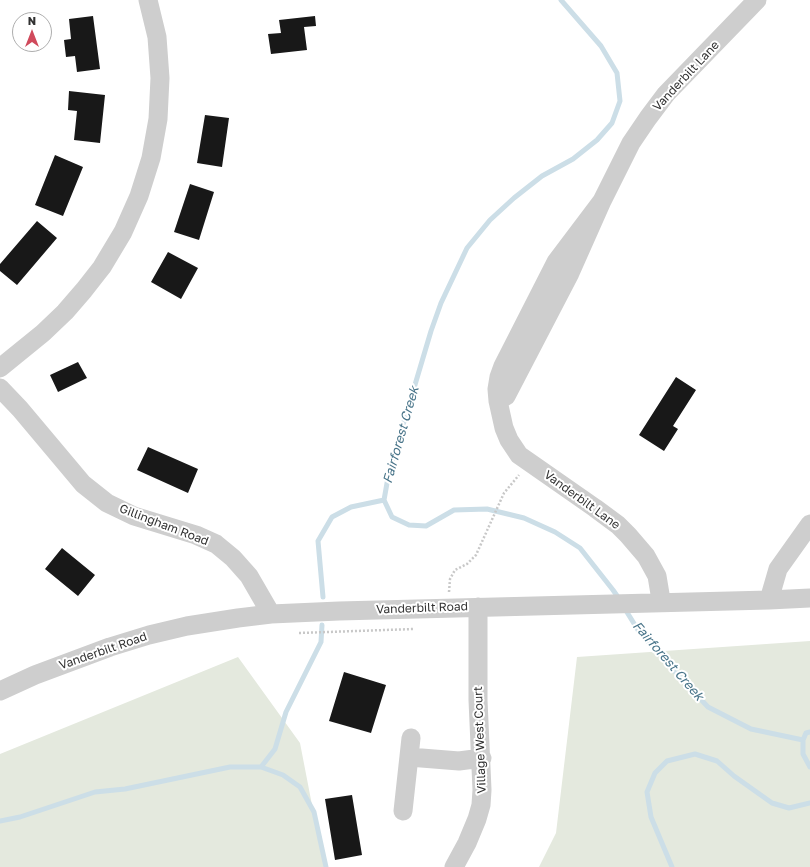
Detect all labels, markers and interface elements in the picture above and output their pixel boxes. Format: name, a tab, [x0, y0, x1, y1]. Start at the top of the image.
north arrow	[12, 12, 52, 52]
text: N	[28, 14, 36, 27]
street label: Vanderbilt Lane	[650, 38, 722, 114]
water label: Fairforest Creek	[380, 385, 422, 485]
street label: Vanderbilt Lane	[541, 468, 623, 532]
street label: Gillingham Road	[117, 501, 211, 549]
street label: Vanderbilt Road	[376, 599, 468, 617]
water label: Fairforest Creek	[629, 618, 707, 704]
street label: Vanderbilt Road	[57, 629, 149, 673]
street label: Village West Court	[471, 686, 489, 794]

